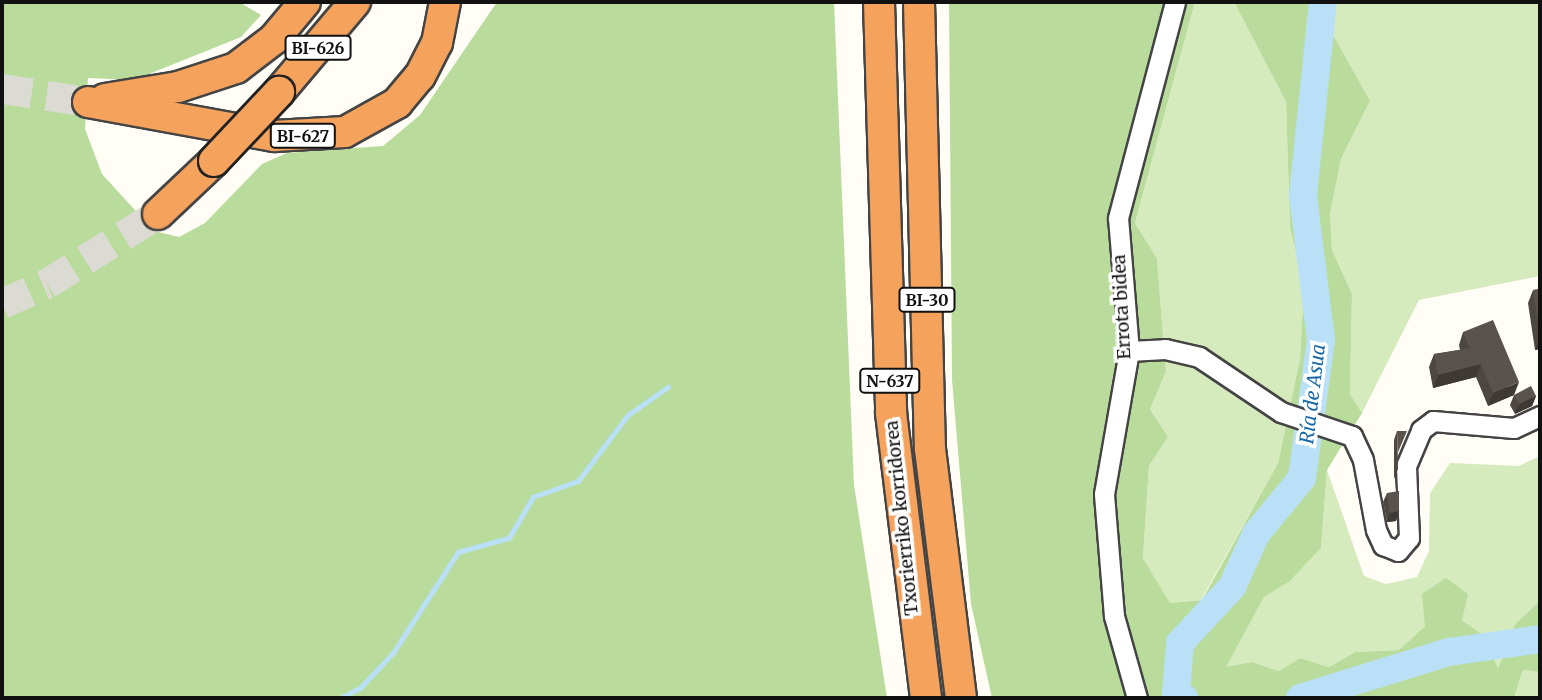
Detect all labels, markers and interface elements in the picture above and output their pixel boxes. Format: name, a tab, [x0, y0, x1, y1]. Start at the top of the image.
road number: BI-626	[283, 36, 353, 60]
road number: BI-627	[270, 124, 336, 148]
street label: Errota bidea	[1108, 254, 1136, 360]
road number: BI-30	[897, 288, 957, 312]
water label: Ría de Asua	[1296, 343, 1330, 445]
road number: N-637	[858, 368, 922, 394]
street label: Txorierriko korridorea	[881, 419, 923, 617]

